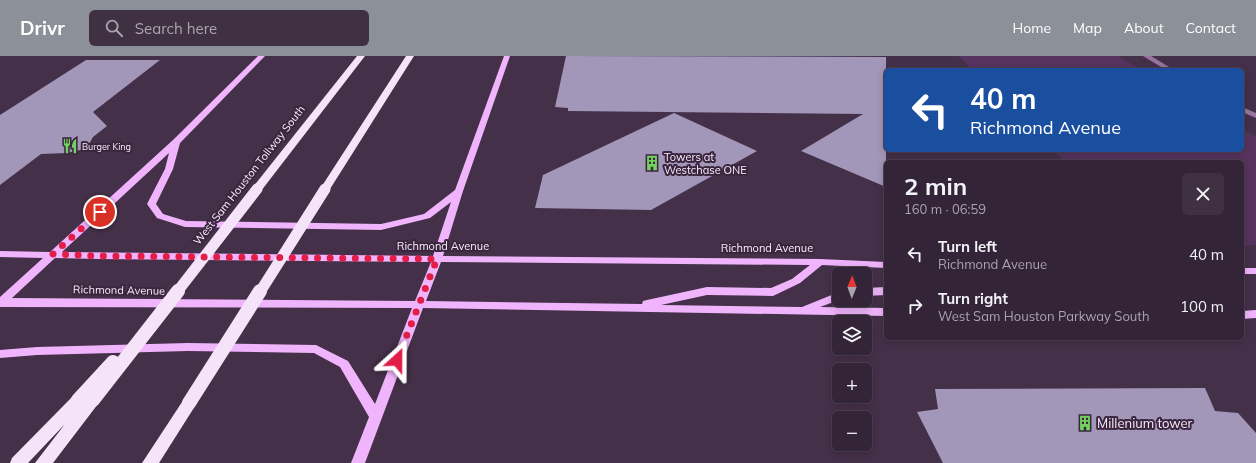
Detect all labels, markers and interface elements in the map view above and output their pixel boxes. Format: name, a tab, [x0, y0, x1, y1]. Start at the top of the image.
search box	[89, 10, 369, 46]
text: Drivr	[20, 16, 65, 40]
icon: search	[103, 17, 125, 39]
text: Search here	[135, 19, 217, 38]
text: Home	[1012, 19, 1051, 37]
text: Map	[1073, 19, 1102, 37]
text: About	[1124, 19, 1164, 37]
text: Contact	[1186, 19, 1236, 37]
text: 40 m	[970, 81, 1036, 116]
icon: left	[904, 84, 956, 136]
street label: West Sam Houston Tollway South	[190, 102, 308, 248]
text: Richmond Avenue	[970, 116, 1121, 139]
restaurant icon: Burger King	[61, 137, 79, 155]
place label: Burger King	[82, 141, 131, 152]
place label: Towers at Westchase ONE	[664, 150, 747, 177]
building icon: Towers at Westchase ONE	[643, 154, 661, 172]
text: 2 min	[904, 171, 967, 201]
button: close	[1182, 173, 1224, 215]
pin	[83, 195, 117, 229]
icon: arrive	[89, 201, 111, 223]
text: 160 m · 06:59	[904, 201, 986, 217]
text: Turn left	[938, 237, 997, 256]
street label: Richmond Avenue	[397, 239, 489, 253]
street label: Richmond Avenue	[721, 241, 813, 255]
icon: left	[904, 243, 926, 265]
text: 40 m	[1189, 245, 1224, 264]
text: Richmond Avenue	[938, 256, 1047, 272]
north arrow	[832, 267, 872, 307]
map controls	[832, 267, 872, 451]
street label: Richmond Avenue	[73, 282, 165, 298]
text: Turn right	[938, 289, 1008, 308]
icon: right	[904, 295, 926, 317]
text: 100 m	[1180, 297, 1224, 316]
text: West Sam Houston Parkway South	[938, 308, 1150, 324]
button: layers	[832, 315, 872, 355]
position arrow	[376, 339, 418, 381]
button: +	[832, 363, 872, 403]
button: −	[832, 411, 872, 451]
building icon: Millenium tower	[1076, 414, 1094, 432]
place label: Millenium tower	[1097, 415, 1193, 431]

